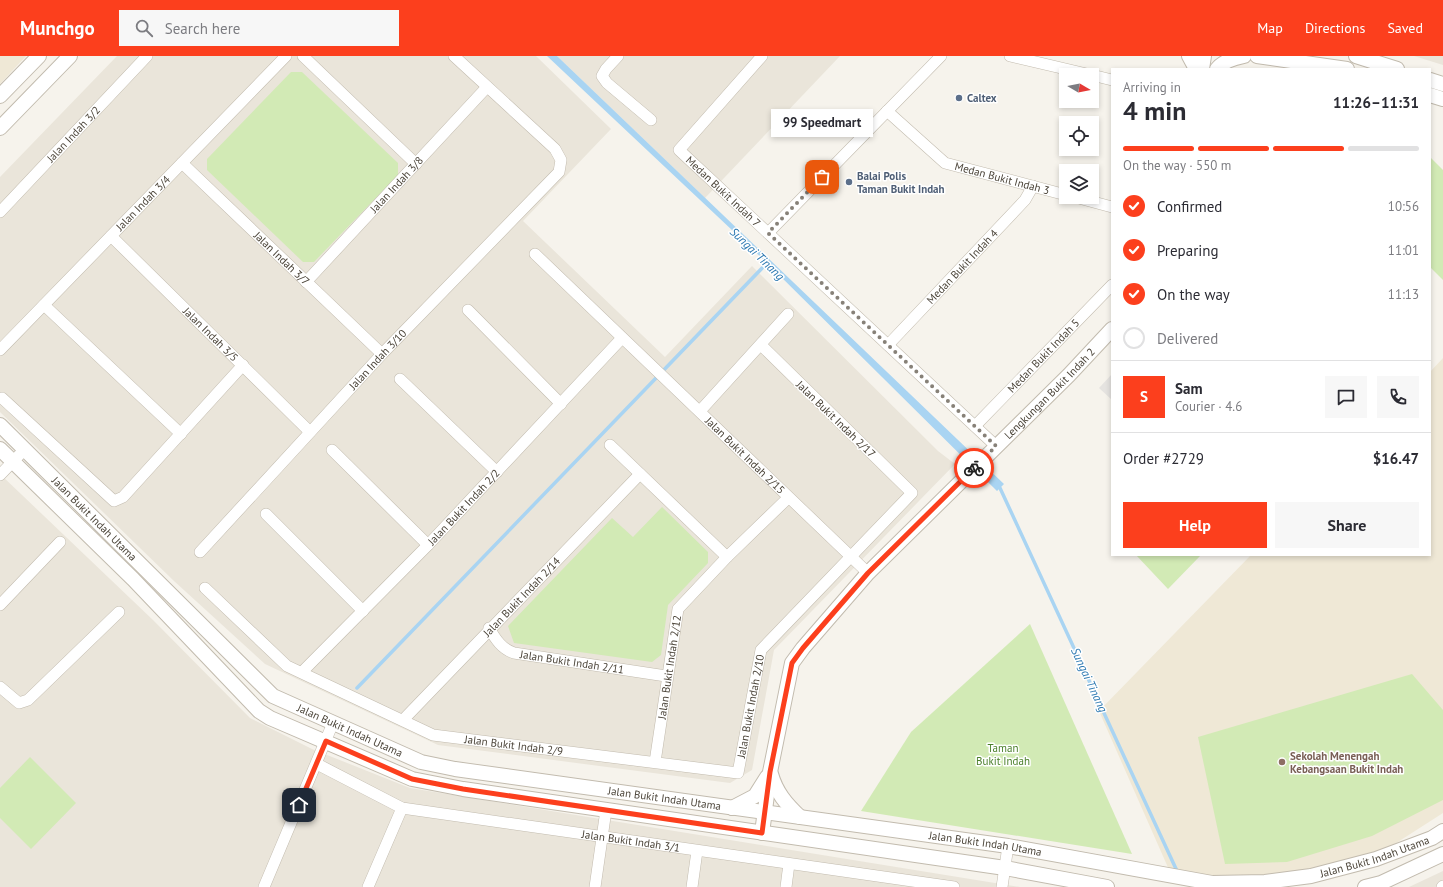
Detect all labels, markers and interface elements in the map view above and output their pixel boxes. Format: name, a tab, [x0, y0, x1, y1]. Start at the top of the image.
search box	[119, 10, 399, 46]
text: Munchgo	[20, 16, 95, 40]
icon: search	[133, 17, 155, 39]
text: Search here	[165, 19, 240, 38]
text: Map	[1257, 19, 1283, 37]
text: Directions	[1305, 19, 1365, 37]
text: Saved	[1387, 19, 1423, 37]
north arrow	[1059, 68, 1099, 108]
map controls	[1059, 68, 1099, 204]
text: Arriving in	[1123, 79, 1181, 96]
place label: Caltex	[967, 91, 997, 105]
marker: Caltex	[954, 93, 964, 103]
text: 11:26–11:31	[1333, 93, 1419, 112]
text: 4 min	[1123, 94, 1186, 127]
street label: Jalan Indah 3/2	[43, 103, 103, 166]
callout: 99 Speedmart	[771, 109, 873, 137]
text: 99 Speedmart	[783, 114, 861, 131]
button: locate	[1059, 116, 1099, 156]
street label: Jalan Indah 3/8	[366, 153, 426, 216]
street label: Medan Bukit Indah 7	[683, 153, 764, 230]
text: On the way · 550 m	[1123, 157, 1231, 174]
street label: Medan Bukit Indah 3	[953, 159, 1051, 197]
pin	[805, 160, 839, 194]
button: layers	[1059, 164, 1099, 204]
icon: bag	[811, 166, 833, 188]
place label: Balai Polis Taman Bukit Indah	[857, 169, 945, 196]
street label: Jalan Indah 3/4	[112, 172, 173, 234]
marker: Balai Polis Taman Bukit Indah	[844, 177, 854, 187]
icon: check	[1123, 195, 1145, 217]
text: Confirmed	[1157, 197, 1222, 216]
text: 10:56	[1388, 198, 1419, 215]
water label: Sungai Tinang	[727, 224, 788, 283]
street label: Medan Bukit Indah 4	[924, 226, 1001, 307]
street label: Jalan Indah 3/7	[250, 228, 313, 288]
icon: check	[1123, 239, 1145, 261]
text: Preparing	[1157, 241, 1219, 260]
text: 11:01	[1388, 242, 1419, 259]
icon: check	[1123, 283, 1145, 305]
text: On the way	[1157, 285, 1230, 304]
text: 11:13	[1388, 286, 1419, 303]
street label: Jalan Indah 3/5	[180, 303, 241, 364]
street label: Medan Bukit Indah 5	[1004, 316, 1082, 396]
street label: Jalan Indah 3/10	[345, 326, 409, 393]
text: Delivered	[1157, 329, 1218, 348]
street label: Lengkungan Bukit Indah 2	[1001, 345, 1098, 442]
button: chat	[1325, 376, 1367, 418]
button: phone	[1377, 376, 1419, 418]
street label: Jalan Bukit Indah 2/17	[793, 377, 879, 460]
text: Sam	[1175, 379, 1202, 398]
text: S	[1140, 387, 1148, 406]
text: Courier · 4.6	[1175, 398, 1242, 415]
street label: Jalan Bukit Indah 2/15	[702, 413, 788, 497]
courier	[954, 448, 994, 488]
text: Order #2729	[1123, 449, 1204, 468]
text: $16.47	[1373, 449, 1419, 468]
icon: bike	[963, 457, 985, 479]
street label: Jalan Bukit Indah 2/2	[424, 466, 503, 549]
street label: Jalan Bukit Indah Utama	[48, 473, 140, 564]
button: Help	[1123, 502, 1267, 548]
button: Share	[1275, 502, 1419, 548]
street label: Jalan Bukit Indah 2/14	[479, 554, 563, 640]
street label: Jalan Bukit Indah 2/12	[654, 614, 684, 721]
water label: Sungai Tinang	[1068, 645, 1111, 715]
street label: Jalan Bukit Indah 2/11	[518, 647, 625, 677]
street label: Jalan Bukit Indah 2/10	[734, 653, 767, 760]
street label: Jalan Bukit Indah Utama	[294, 700, 405, 760]
street label: Jalan Bukit Indah 2/9	[463, 732, 564, 758]
park label: Taman Bukit Indah	[976, 741, 1030, 768]
place label: Sekolah Menengah Kebangsaan Bukit Indah	[1290, 749, 1403, 776]
marker: Sekolah Menengah Kebangsaan Bukit Indah	[1277, 757, 1287, 767]
street label: Jalan Bukit Indah Utama	[606, 783, 722, 813]
pin	[282, 788, 316, 822]
icon: home	[288, 794, 310, 816]
street label: Jalan Bukit Indah 3/1	[580, 827, 681, 855]
street label: Jalan Bukit Indah Utama	[927, 828, 1043, 859]
street label: Jalan Bukit Indah Utama	[1317, 833, 1431, 881]

